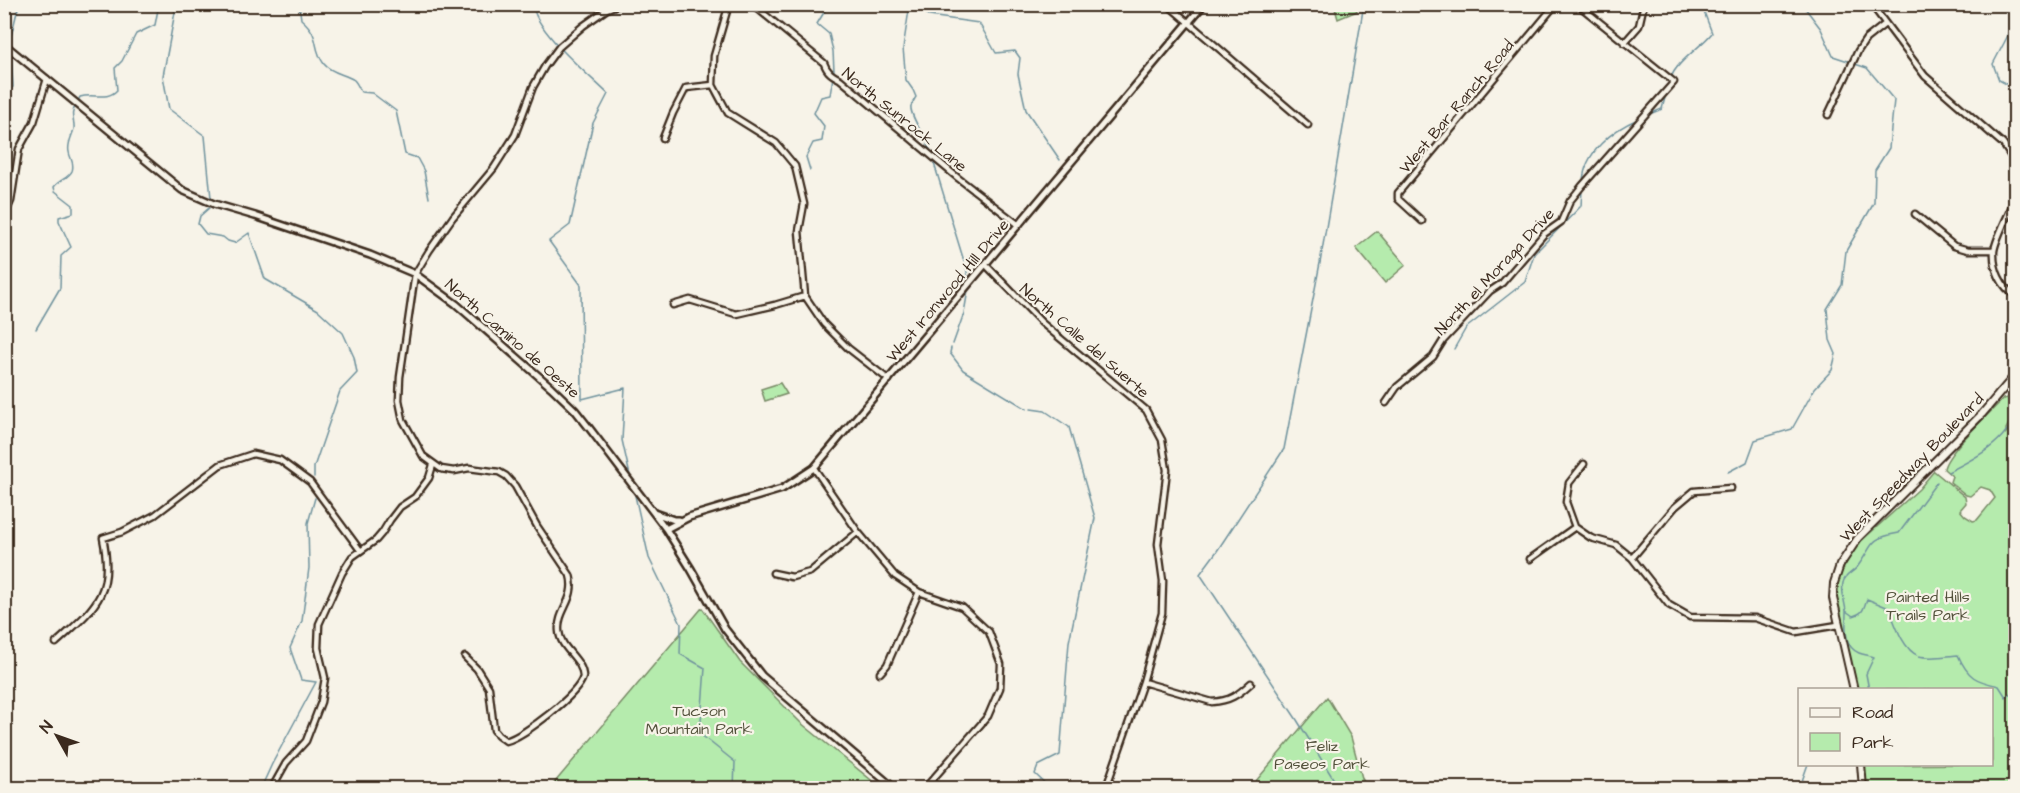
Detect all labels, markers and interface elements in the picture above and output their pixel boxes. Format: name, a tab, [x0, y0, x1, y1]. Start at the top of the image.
street label: West Bar Ranch Road	[1394, 35, 1519, 178]
street label: North Sunrock Lane	[837, 62, 972, 177]
street label: North el Moraga Drive	[1430, 203, 1561, 341]
street label: West Ironwood Hill Drive	[881, 214, 1014, 367]
street label: North Camino de Oeste	[440, 274, 585, 404]
street label: North Calle del Suerte	[1015, 278, 1154, 403]
street label: West Speedway Boulevard	[1835, 389, 1989, 548]
park label: Painted Hills Trails Park	[1886, 586, 1970, 626]
legend	[1798, 688, 1993, 766]
park label: Tucson Mountain Park	[646, 700, 753, 740]
text: Road	[1852, 700, 1893, 725]
north arrow	[27, 706, 87, 766]
text: N	[35, 716, 58, 738]
text: Park	[1852, 730, 1894, 755]
park label: Feliz Paseos Park	[1274, 735, 1370, 775]

